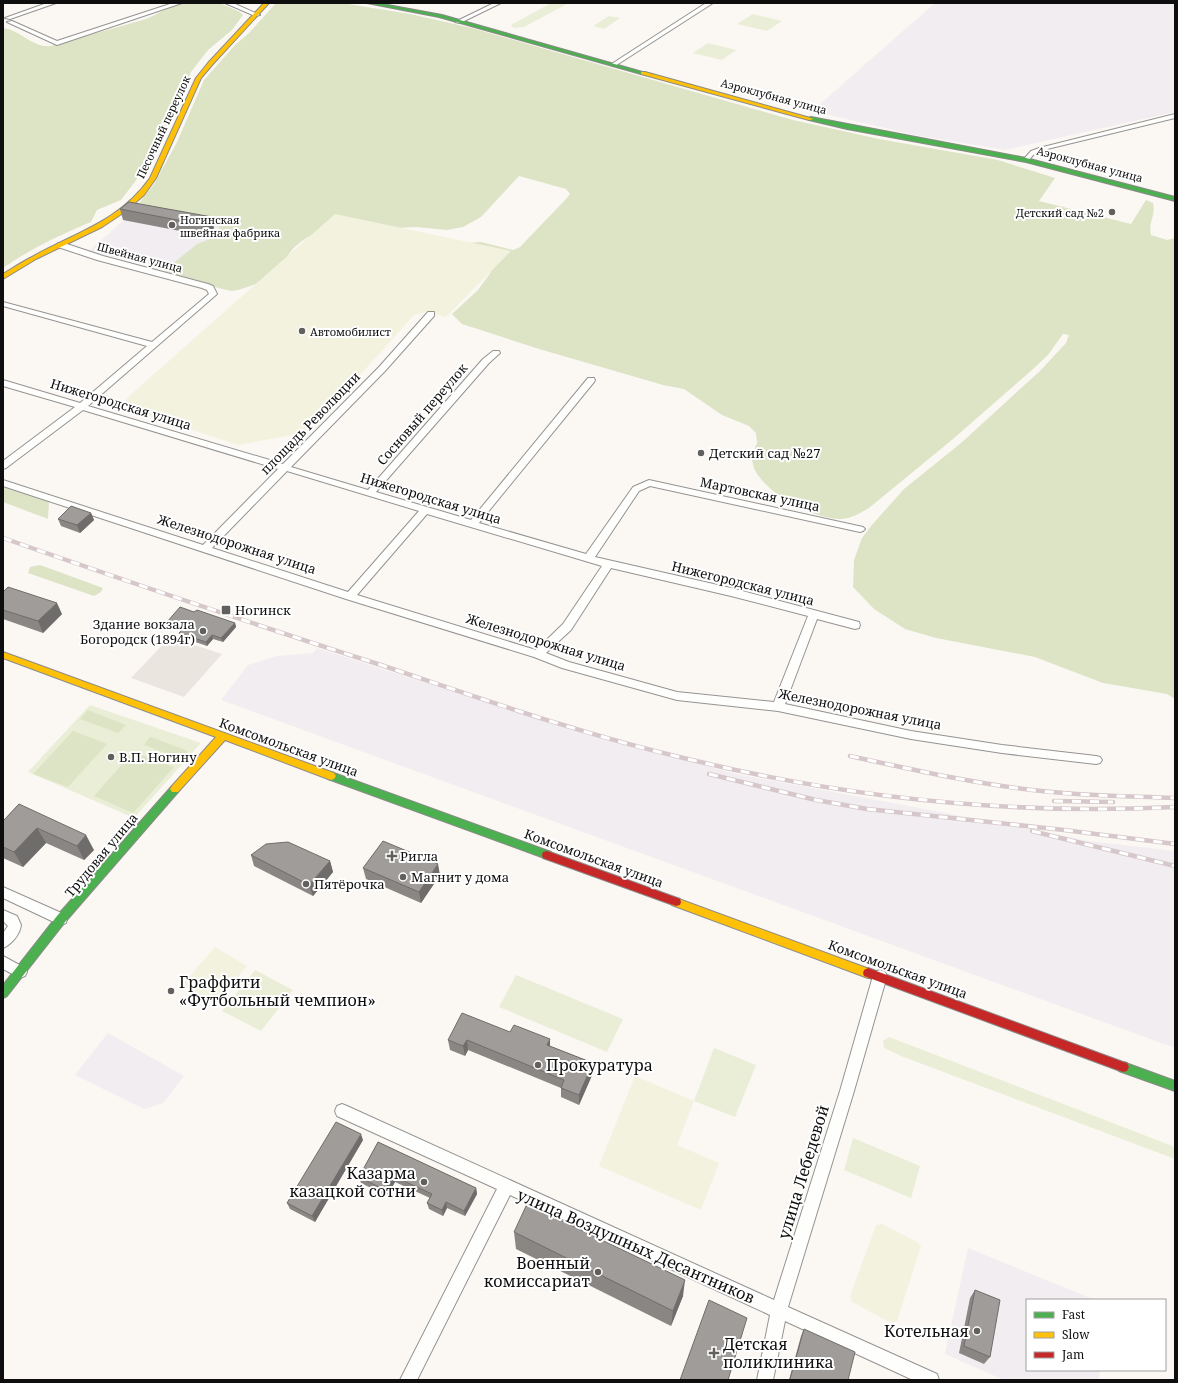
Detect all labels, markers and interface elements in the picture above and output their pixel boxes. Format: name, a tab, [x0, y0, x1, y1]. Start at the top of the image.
street label: Песочный переулок	[133, 73, 194, 181]
street label: Аэроклубная улица	[719, 75, 829, 117]
street label: Аэроклубная улица	[1035, 143, 1145, 185]
place label: Детский сад №2	[1016, 205, 1104, 220]
marker: Детский сад №2	[1107, 207, 1117, 217]
place label: Ногинская швейная фабрика	[180, 212, 280, 240]
marker: Ногинская швейная фабрика	[167, 220, 177, 230]
street label: Швейная улица	[96, 238, 184, 276]
place label: Автомобилист	[310, 324, 391, 339]
marker: Автомобилист	[297, 326, 307, 336]
street label: Сосновый переулок	[373, 359, 471, 469]
street label: площадь Революции	[256, 367, 364, 478]
street label: Нижегородская улица	[48, 374, 194, 434]
place label: Детский сад №27	[709, 444, 821, 462]
marker: Детский сад №27	[696, 448, 706, 458]
street label: Нижегородская улица	[358, 468, 504, 528]
street label: Мартовская улица	[698, 473, 822, 515]
street label: Железнодорожная улица	[154, 510, 319, 578]
street label: Нижегородская улица	[670, 557, 816, 609]
place label: Ногинск	[235, 601, 291, 619]
marker: Ногинск	[220, 604, 232, 616]
street label: Железнодорожная улица	[463, 609, 628, 675]
place label: Здание вокзала Богородск (1894г)	[80, 615, 195, 648]
marker: Здание вокзала Богородск (1894г)	[198, 626, 208, 636]
street label: Железнодорожная улица	[776, 684, 943, 734]
street label: Комсомольская улица	[217, 713, 361, 781]
place label: В.П. Ногину	[119, 748, 197, 766]
marker: В.П. Ногину	[106, 752, 116, 762]
street label: Трудовая улица	[60, 809, 142, 901]
street label: Комсомольская улица	[522, 824, 666, 892]
place label: Ригла	[400, 847, 438, 865]
marker: Ригла	[387, 851, 397, 861]
place label: Магнит у дома	[411, 868, 509, 886]
marker: Магнит у дома	[398, 872, 408, 882]
place label: Пятёрочка	[314, 875, 385, 893]
marker: Пятёрочка	[301, 879, 311, 889]
street label: Комсомольская улица	[826, 935, 970, 1003]
place label: Граффити «Футбольный чемпион»	[179, 971, 376, 1011]
marker: Граффити «Футбольный чемпион»	[166, 986, 176, 996]
place label: Прокуратура	[546, 1054, 653, 1076]
marker: Прокуратура	[533, 1060, 543, 1070]
street label: улица Лебедевой	[772, 1102, 834, 1242]
place label: Казарма казацкой сотни	[289, 1162, 416, 1202]
marker: Казарма казацкой сотни	[419, 1177, 429, 1187]
street label: улица Воздушных Десантников	[514, 1183, 758, 1309]
place label: Военный комиссариат	[484, 1252, 591, 1292]
marker: Военный комиссариат	[593, 1267, 603, 1277]
legend	[1026, 1299, 1166, 1371]
text: Fast	[1062, 1306, 1085, 1323]
place label: Котельная	[884, 1320, 969, 1342]
marker: Котельная	[972, 1326, 982, 1336]
text: Slow	[1062, 1326, 1090, 1343]
place label: Детская поликлиника	[723, 1333, 834, 1373]
text: Jam	[1061, 1346, 1084, 1363]
marker: Детская поликлиника	[708, 1347, 720, 1359]

